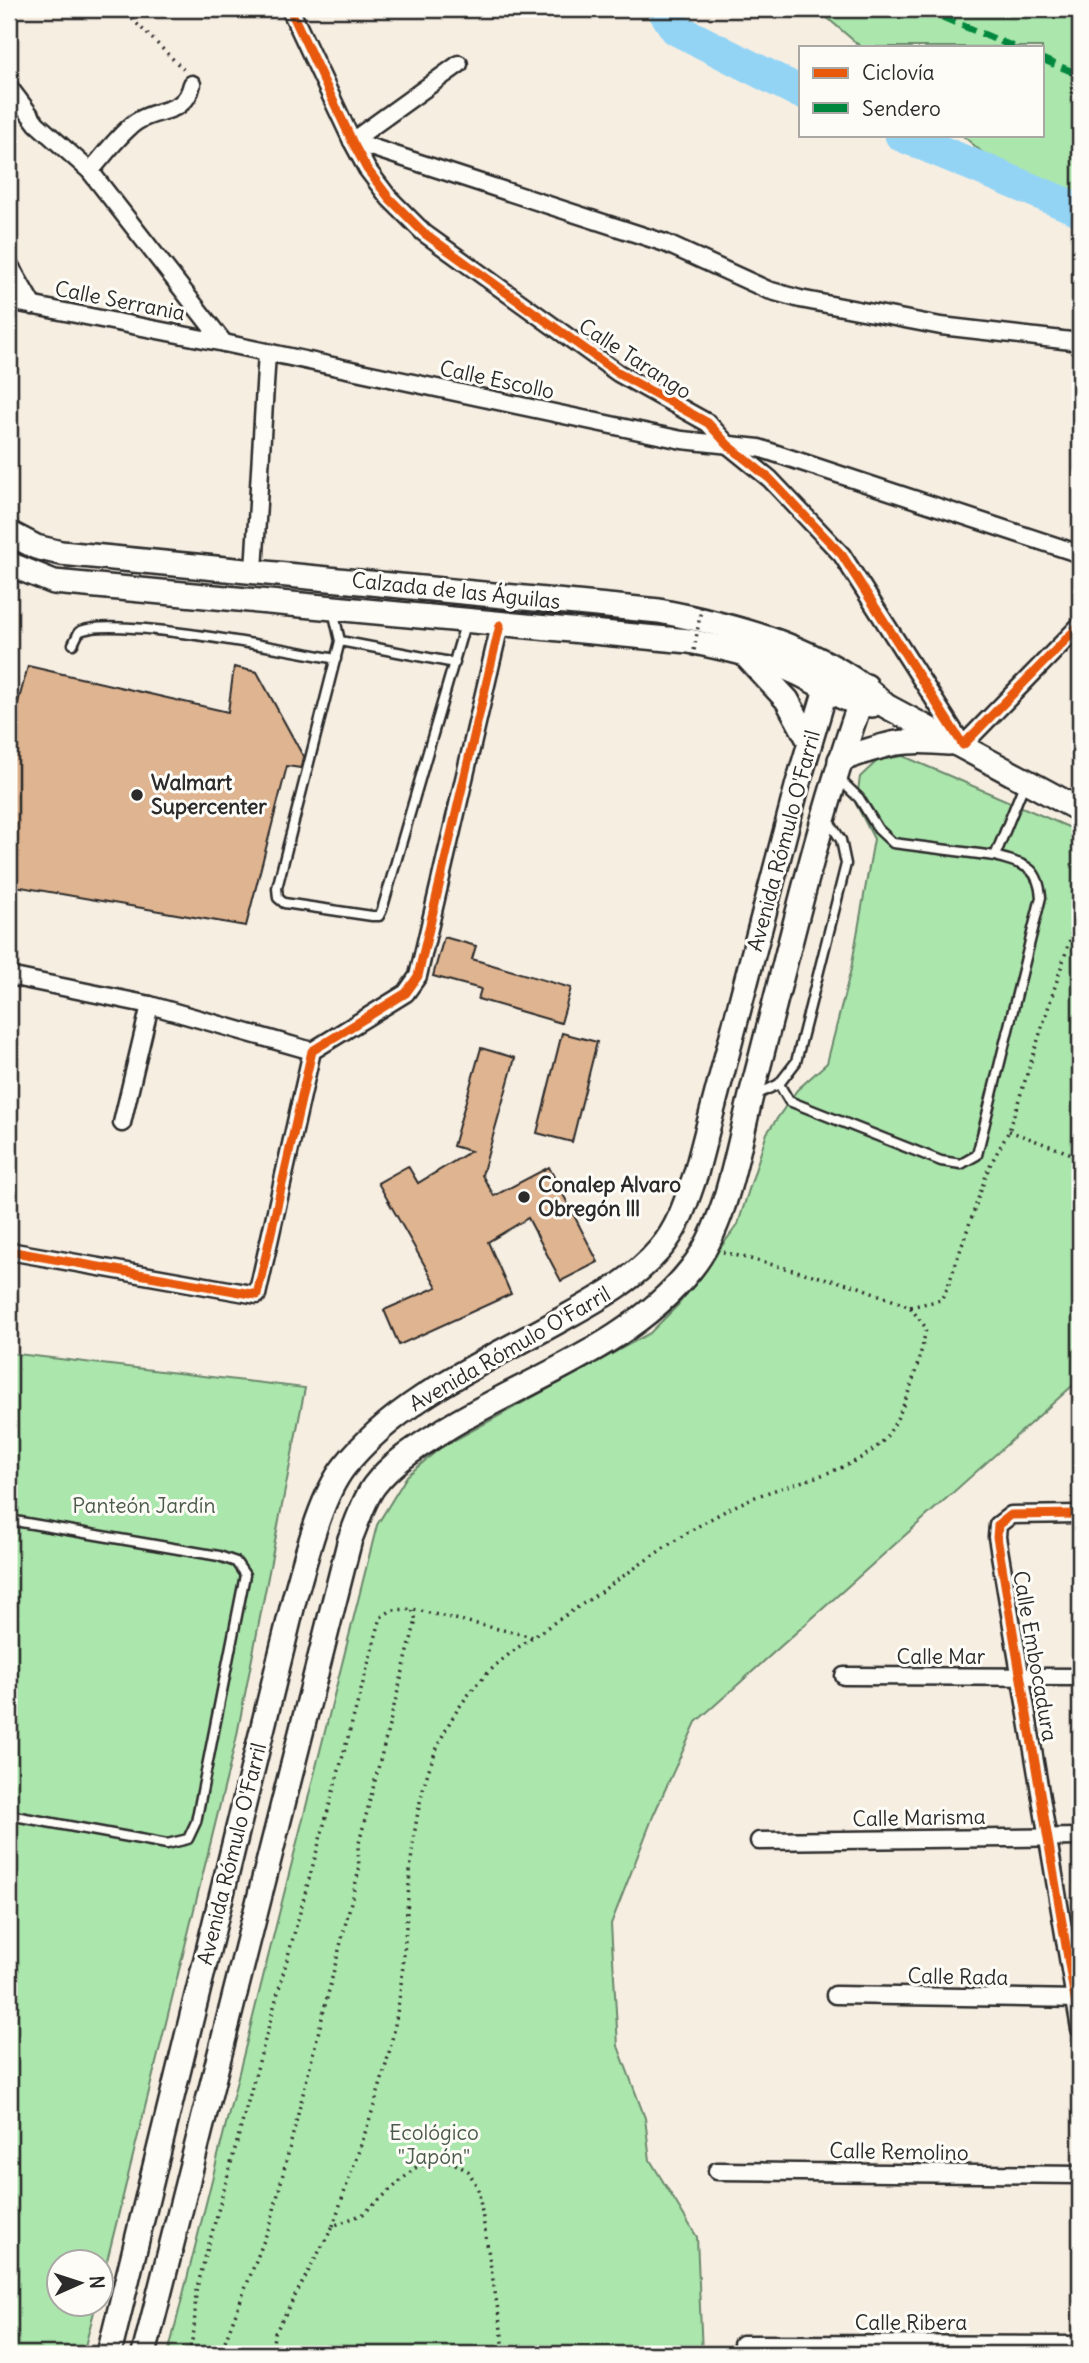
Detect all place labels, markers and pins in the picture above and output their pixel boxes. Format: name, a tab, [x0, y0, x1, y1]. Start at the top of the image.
place label: Walmart Supercenter	[151, 769, 267, 820]
marker: Walmart Supercenter	[129, 787, 145, 803]
place label: Conalep Alvaro Obregón lll	[538, 1171, 681, 1222]
marker: Conalep Alvaro Obregón lll	[516, 1189, 532, 1205]

